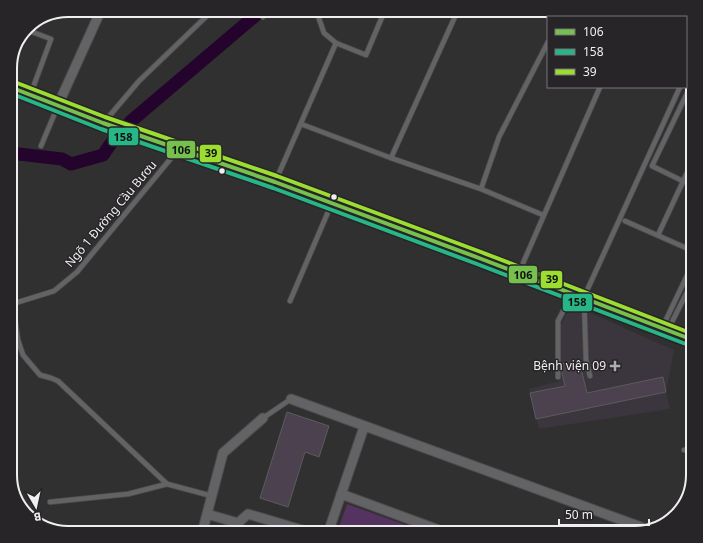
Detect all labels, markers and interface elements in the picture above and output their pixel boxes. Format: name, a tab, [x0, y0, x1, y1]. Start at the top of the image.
legend	[547, 16, 687, 88]
text: 106	[583, 23, 604, 40]
text: 158	[583, 43, 604, 60]
text: 39	[583, 63, 597, 80]
line badge: 158	[108, 127, 139, 146]
text: 158	[114, 129, 132, 144]
line badge: 106	[166, 140, 196, 159]
text: 106	[172, 142, 190, 157]
line badge: 39	[199, 144, 222, 163]
text: 39	[205, 145, 217, 160]
street label: Ngõ 1 Đường Cầu Bươu	[61, 157, 160, 271]
unlabelled marker	[217, 166, 227, 176]
unlabelled marker	[329, 192, 339, 202]
line badge: 106	[508, 265, 538, 284]
text: 106	[514, 267, 532, 282]
line badge: 39	[540, 270, 563, 289]
text: 39	[546, 271, 558, 286]
line badge: 158	[562, 293, 593, 312]
text: 158	[568, 294, 586, 309]
place label: Bệnh viện 09	[533, 357, 606, 374]
marker: Bệnh viện 09	[609, 360, 621, 372]
north arrow	[16, 487, 56, 527]
scale bar	[559, 501, 649, 527]
text: 50 m	[565, 506, 593, 523]
text: B	[33, 509, 42, 525]

